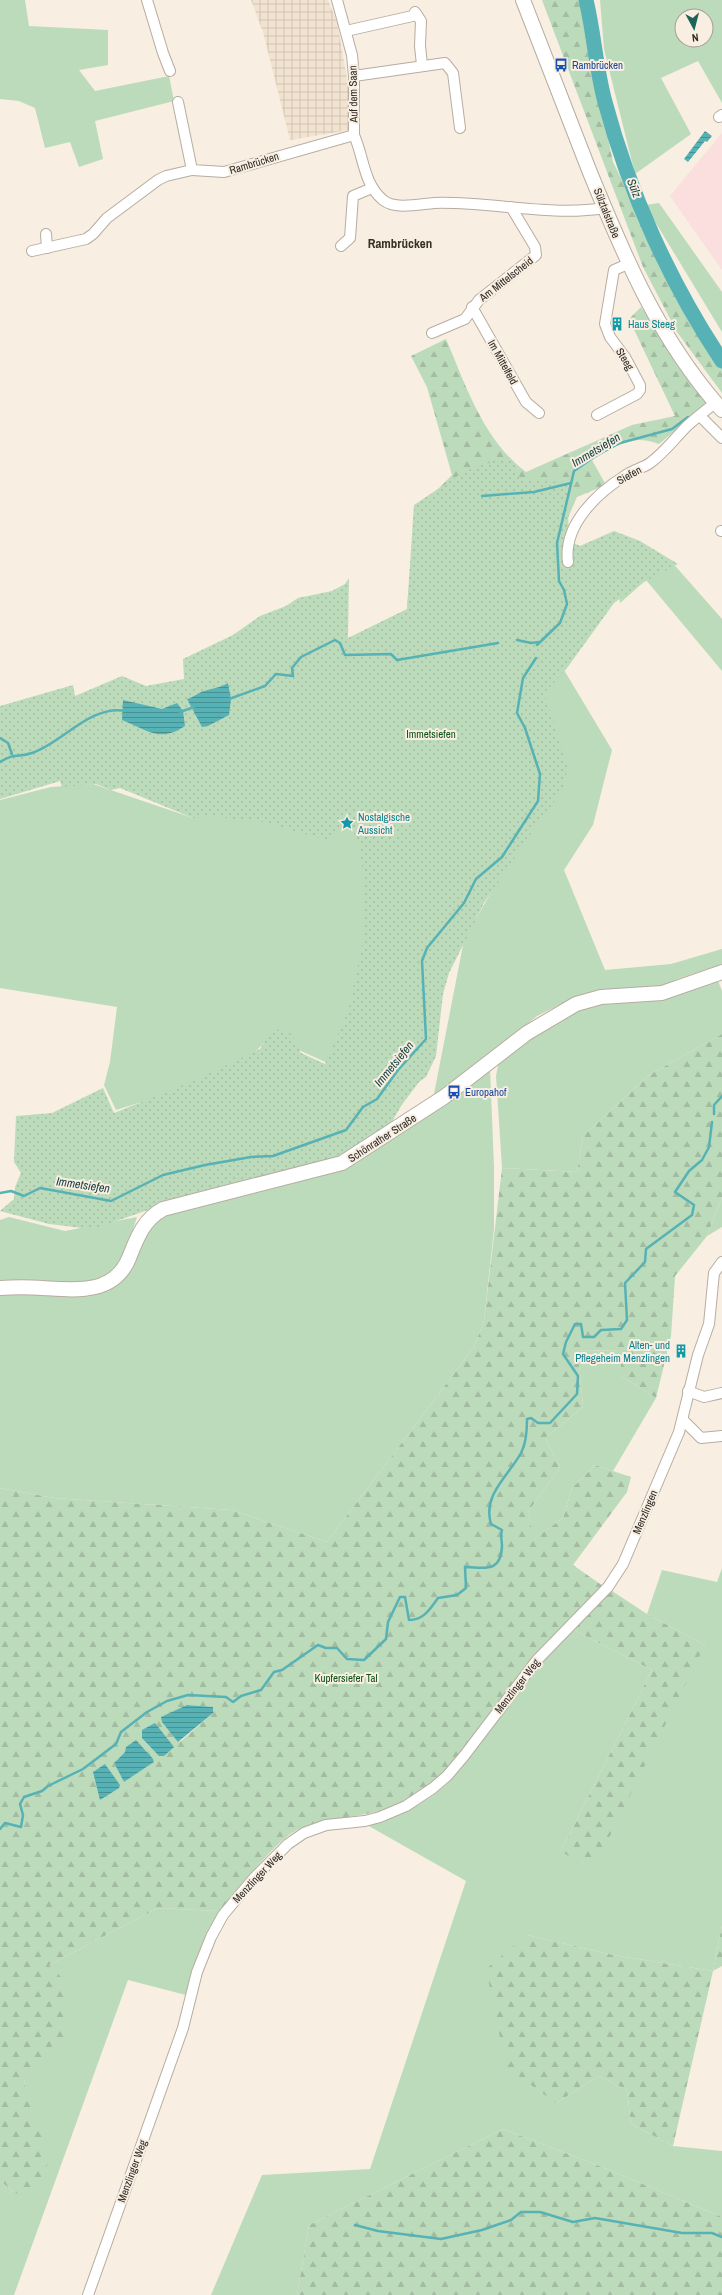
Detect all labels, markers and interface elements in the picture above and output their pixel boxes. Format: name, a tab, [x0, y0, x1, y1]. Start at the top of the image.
north arrow	[674, 8, 714, 48]
text: N	[691, 31, 699, 45]
bus stop icon: Rambrücken	[553, 57, 569, 73]
place label: Rambrücken	[572, 58, 623, 72]
street label: Auf dem Saan	[346, 65, 361, 124]
street label: Rambrücken	[228, 149, 280, 177]
water label: Sülz	[623, 176, 645, 200]
street label: Sülztalstraße	[591, 186, 623, 240]
district label: Rambrücken	[368, 235, 432, 252]
street label: Am Mittelscheid	[475, 254, 536, 305]
building icon: Haus Steeg	[609, 316, 625, 332]
place label: Haus Steeg	[628, 317, 675, 331]
street label: Im Mittelfeld	[485, 337, 521, 387]
street label: Steeg	[613, 345, 637, 373]
water label: Immetsiefen	[569, 429, 623, 471]
street label: Siefen	[614, 463, 644, 487]
park label: Immetsiefen	[406, 727, 456, 741]
place label: Nostalgische Aussicht	[357, 810, 410, 837]
place icon: Nostalgische Aussicht	[339, 815, 355, 831]
water label: Immetsiefen	[371, 1038, 417, 1090]
bus stop icon: Europahof	[446, 1084, 462, 1100]
place label: Europahof	[465, 1085, 507, 1099]
street label: Schönrather Straße	[345, 1111, 419, 1165]
water label: Immetsiefen	[55, 1173, 111, 1197]
place label: Alten- und Pflegeheim Menzlingen	[575, 1338, 670, 1365]
building icon: Alten- und Pflegeheim Menzlingen	[673, 1343, 689, 1359]
street label: Menzlingen	[629, 1488, 661, 1536]
street label: Menzlinger Weg	[491, 1656, 543, 1716]
park label: Kupfersiefer Tal	[314, 1671, 378, 1685]
street label: Menzlinger Weg	[230, 1848, 284, 1906]
street label: Menzlinger Weg	[114, 2138, 150, 2204]

